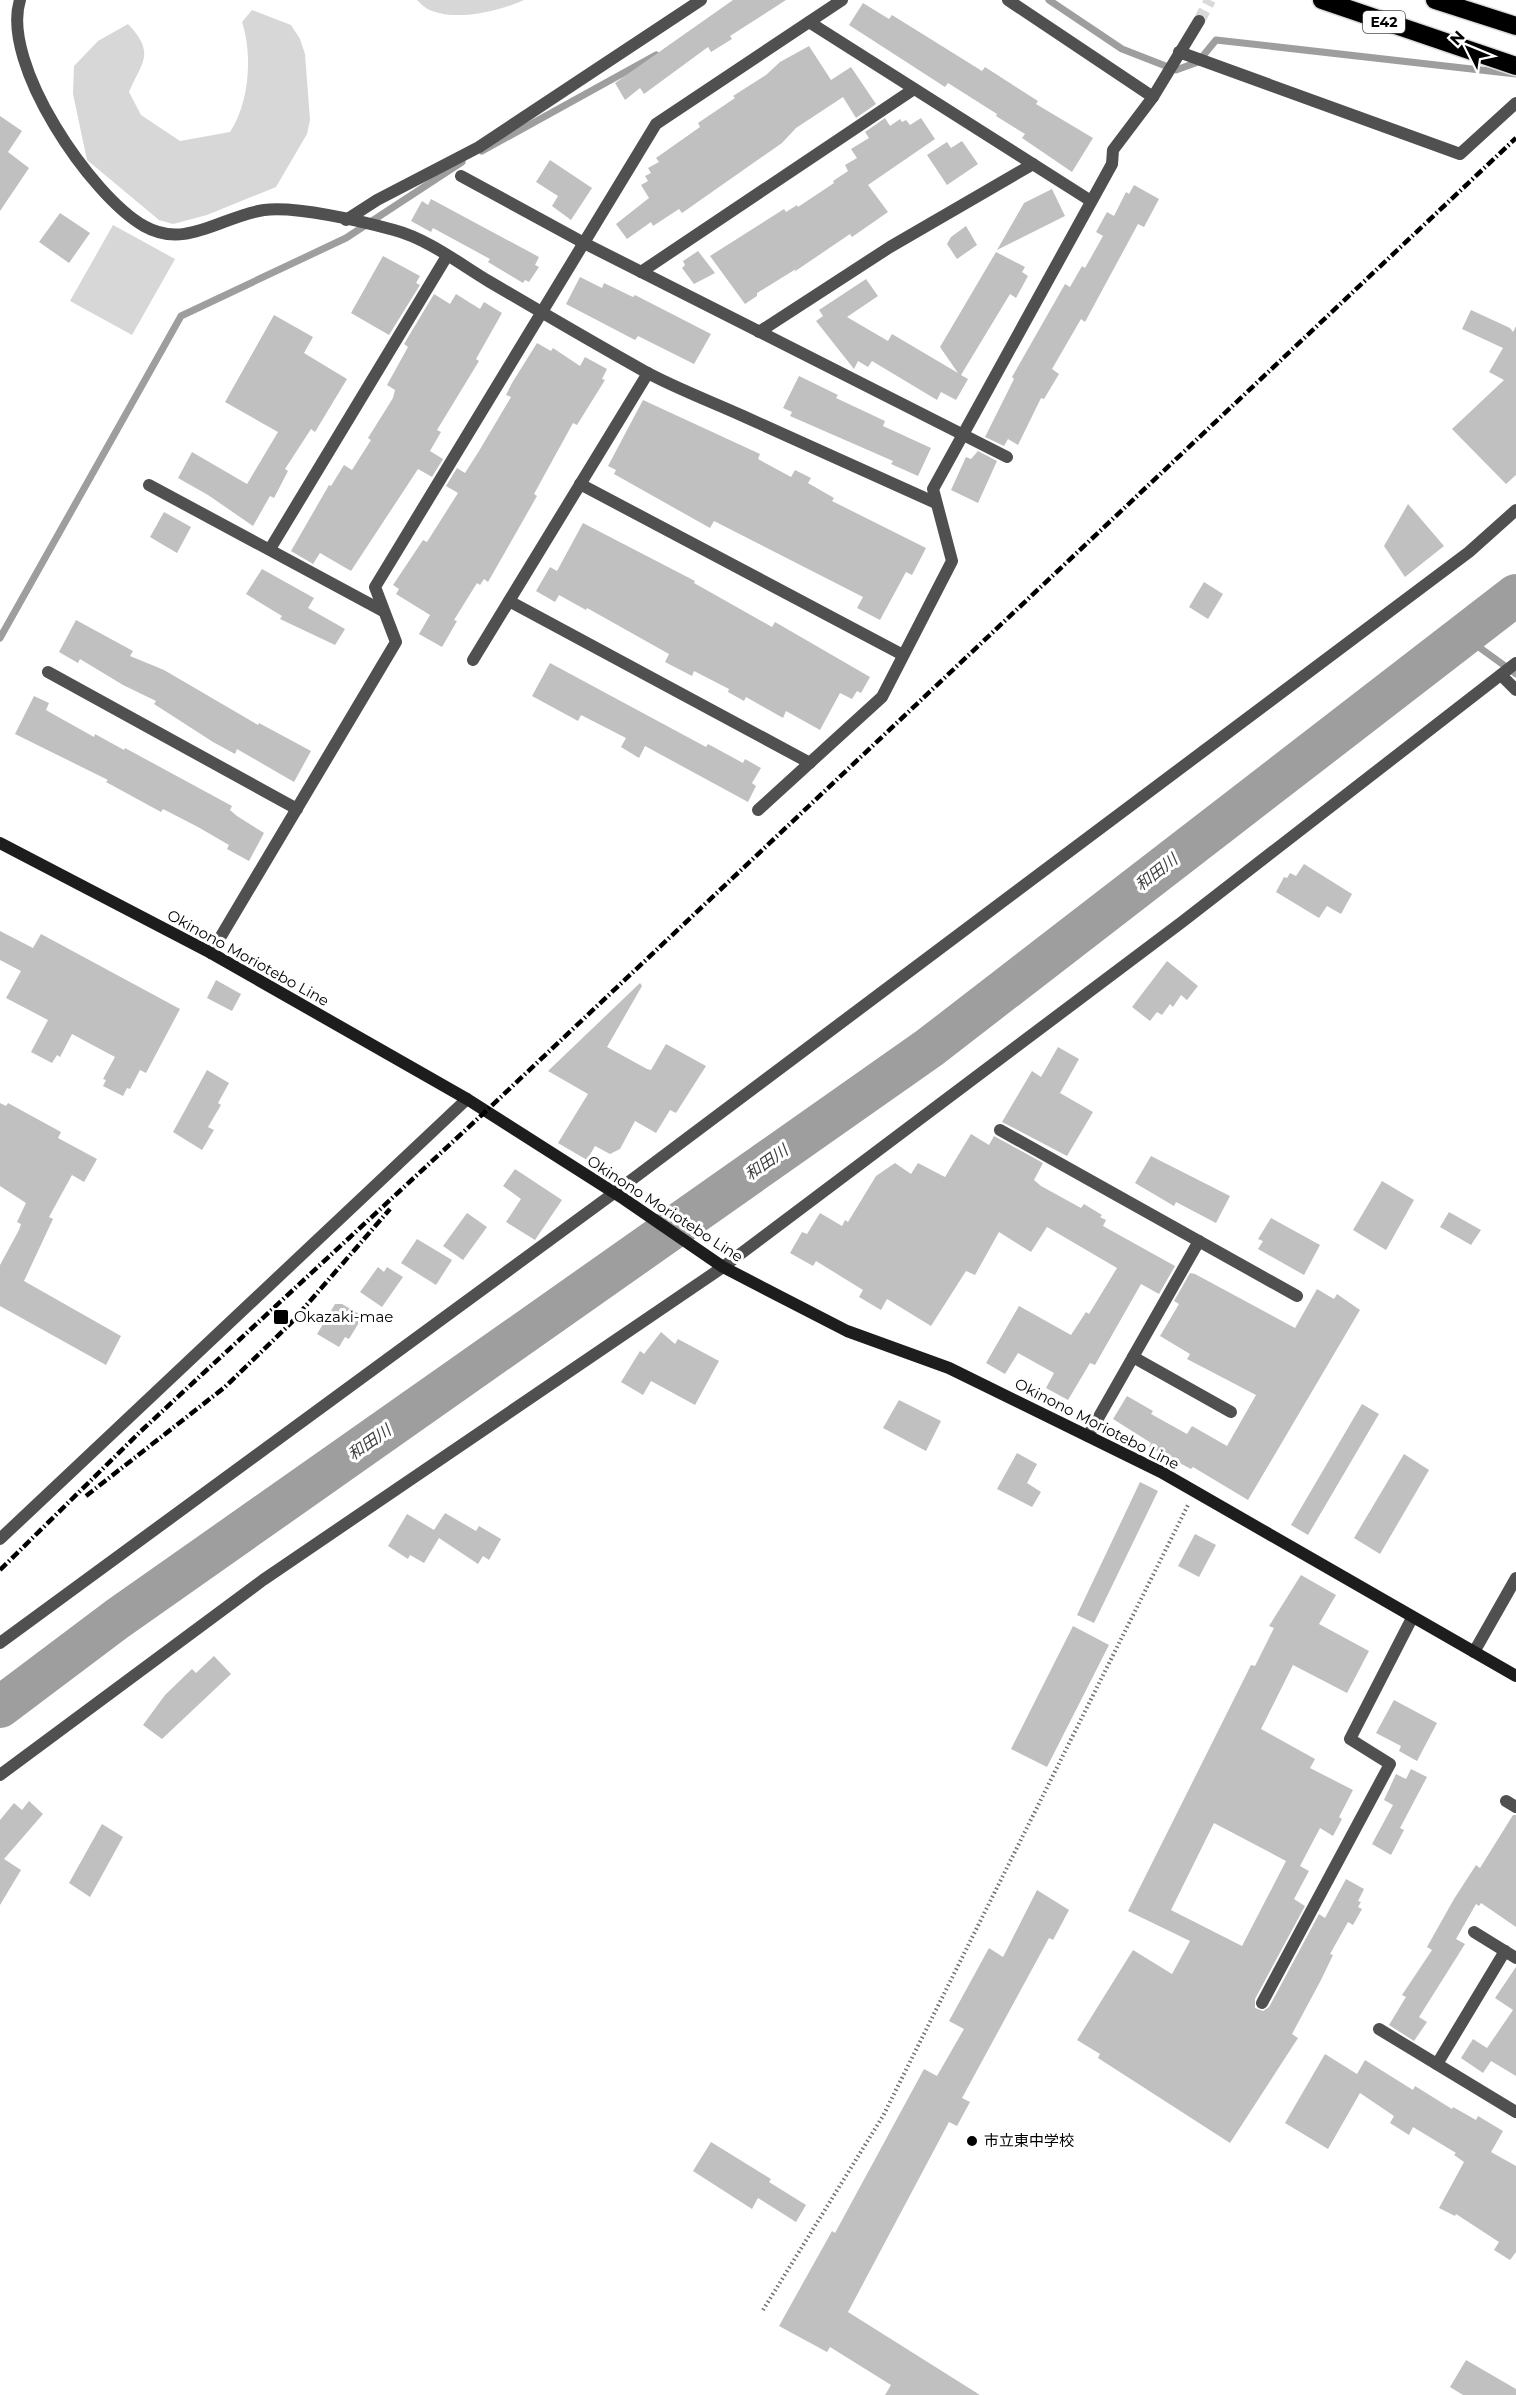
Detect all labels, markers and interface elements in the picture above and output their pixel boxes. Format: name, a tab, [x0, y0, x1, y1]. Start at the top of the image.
road number: E42	[1363, 11, 1405, 33]
north arrow	[1438, 18, 1498, 78]
text: N	[1446, 27, 1469, 49]
water label: 和田川	[1132, 849, 1183, 895]
street label: Okinono Moriotebo Line	[164, 905, 332, 1010]
water label: 和田川	[741, 1140, 793, 1184]
street label: Okinono Moriotebo Line	[584, 1151, 747, 1266]
place label: Okazaki-mae	[294, 1307, 393, 1326]
marker: Okazaki-mae	[272, 1308, 290, 1326]
street label: Okinono Moriotebo Line	[1012, 1374, 1183, 1473]
water label: 和田川	[344, 1420, 396, 1464]
place label: 市立東中学校	[984, 2131, 1074, 2150]
marker: 市立東中学校	[965, 2134, 979, 2148]

